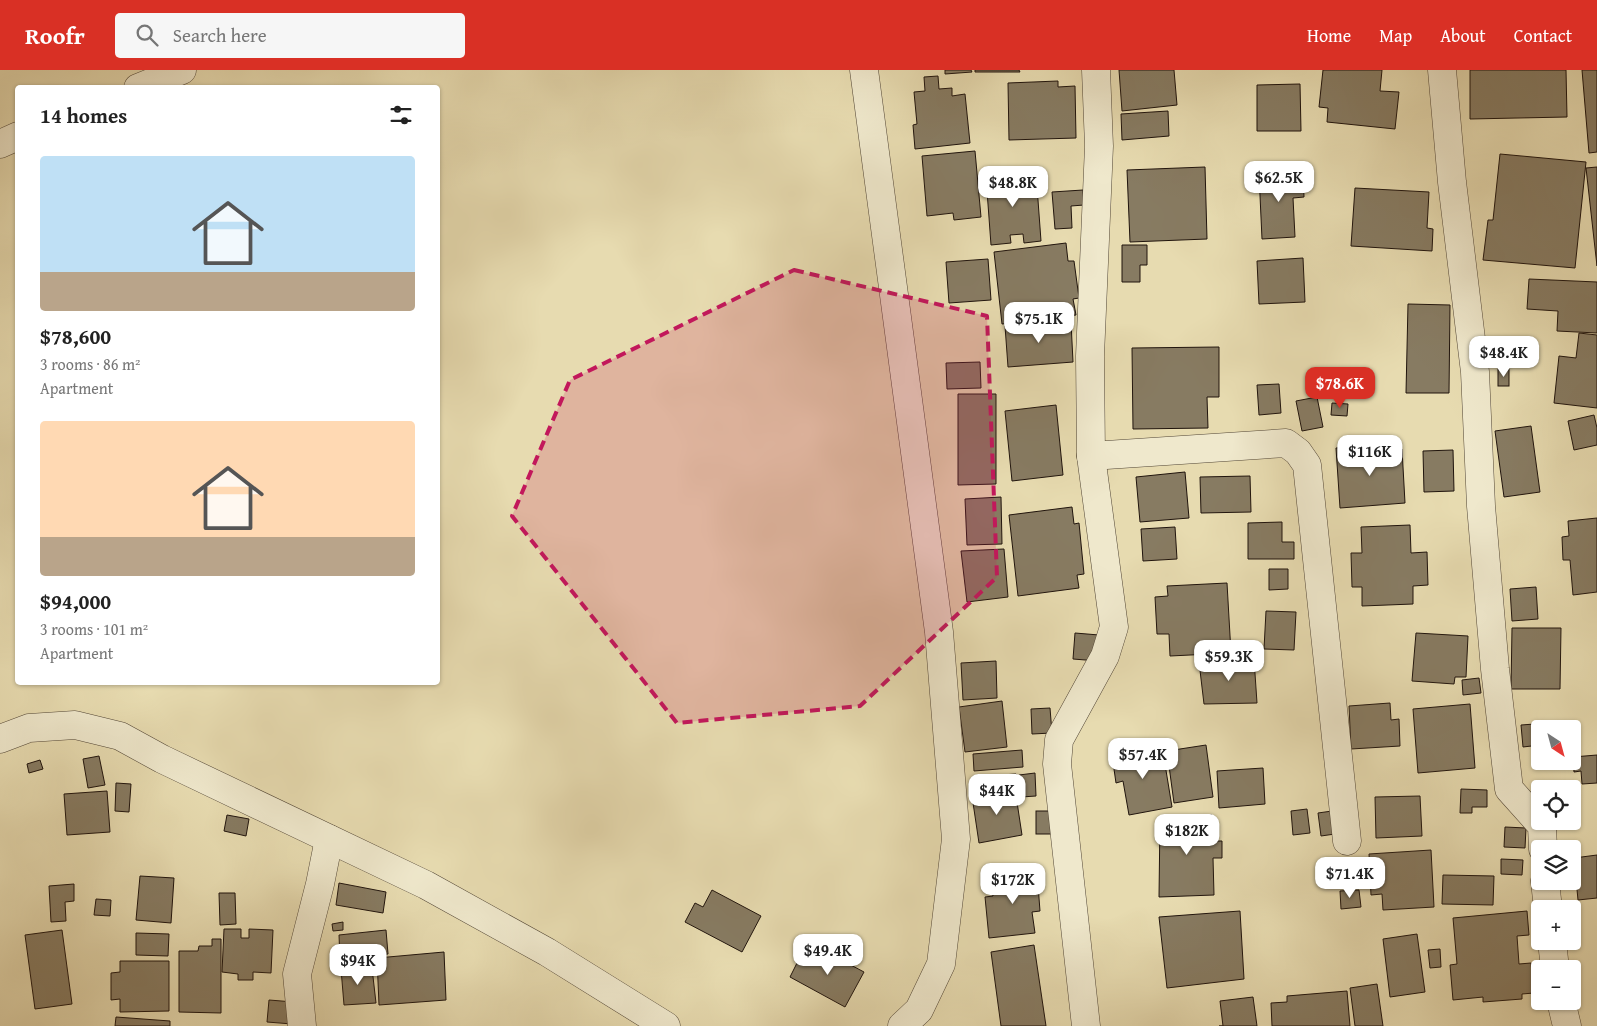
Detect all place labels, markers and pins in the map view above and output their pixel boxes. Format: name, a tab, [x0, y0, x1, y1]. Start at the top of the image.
pin: $62.5K	[1238, 160, 1320, 203]
pin: $48.8K	[972, 166, 1054, 208]
pin: $75.1K	[998, 302, 1080, 344]
pin: $48.4K	[1463, 336, 1545, 378]
pin: $78.6K	[1299, 366, 1381, 409]
pin: $116K	[1335, 434, 1405, 477]
pin: $59.3K	[1188, 640, 1270, 682]
pin: $57.4K	[1102, 738, 1184, 780]
pin: $44K	[967, 774, 1027, 816]
pin: $182K	[1152, 814, 1222, 856]
pin: $71.4K	[1309, 856, 1391, 899]
pin: $172K	[978, 862, 1048, 905]
pin: $49.4K	[787, 934, 869, 976]
pin: $94K	[328, 944, 388, 986]

